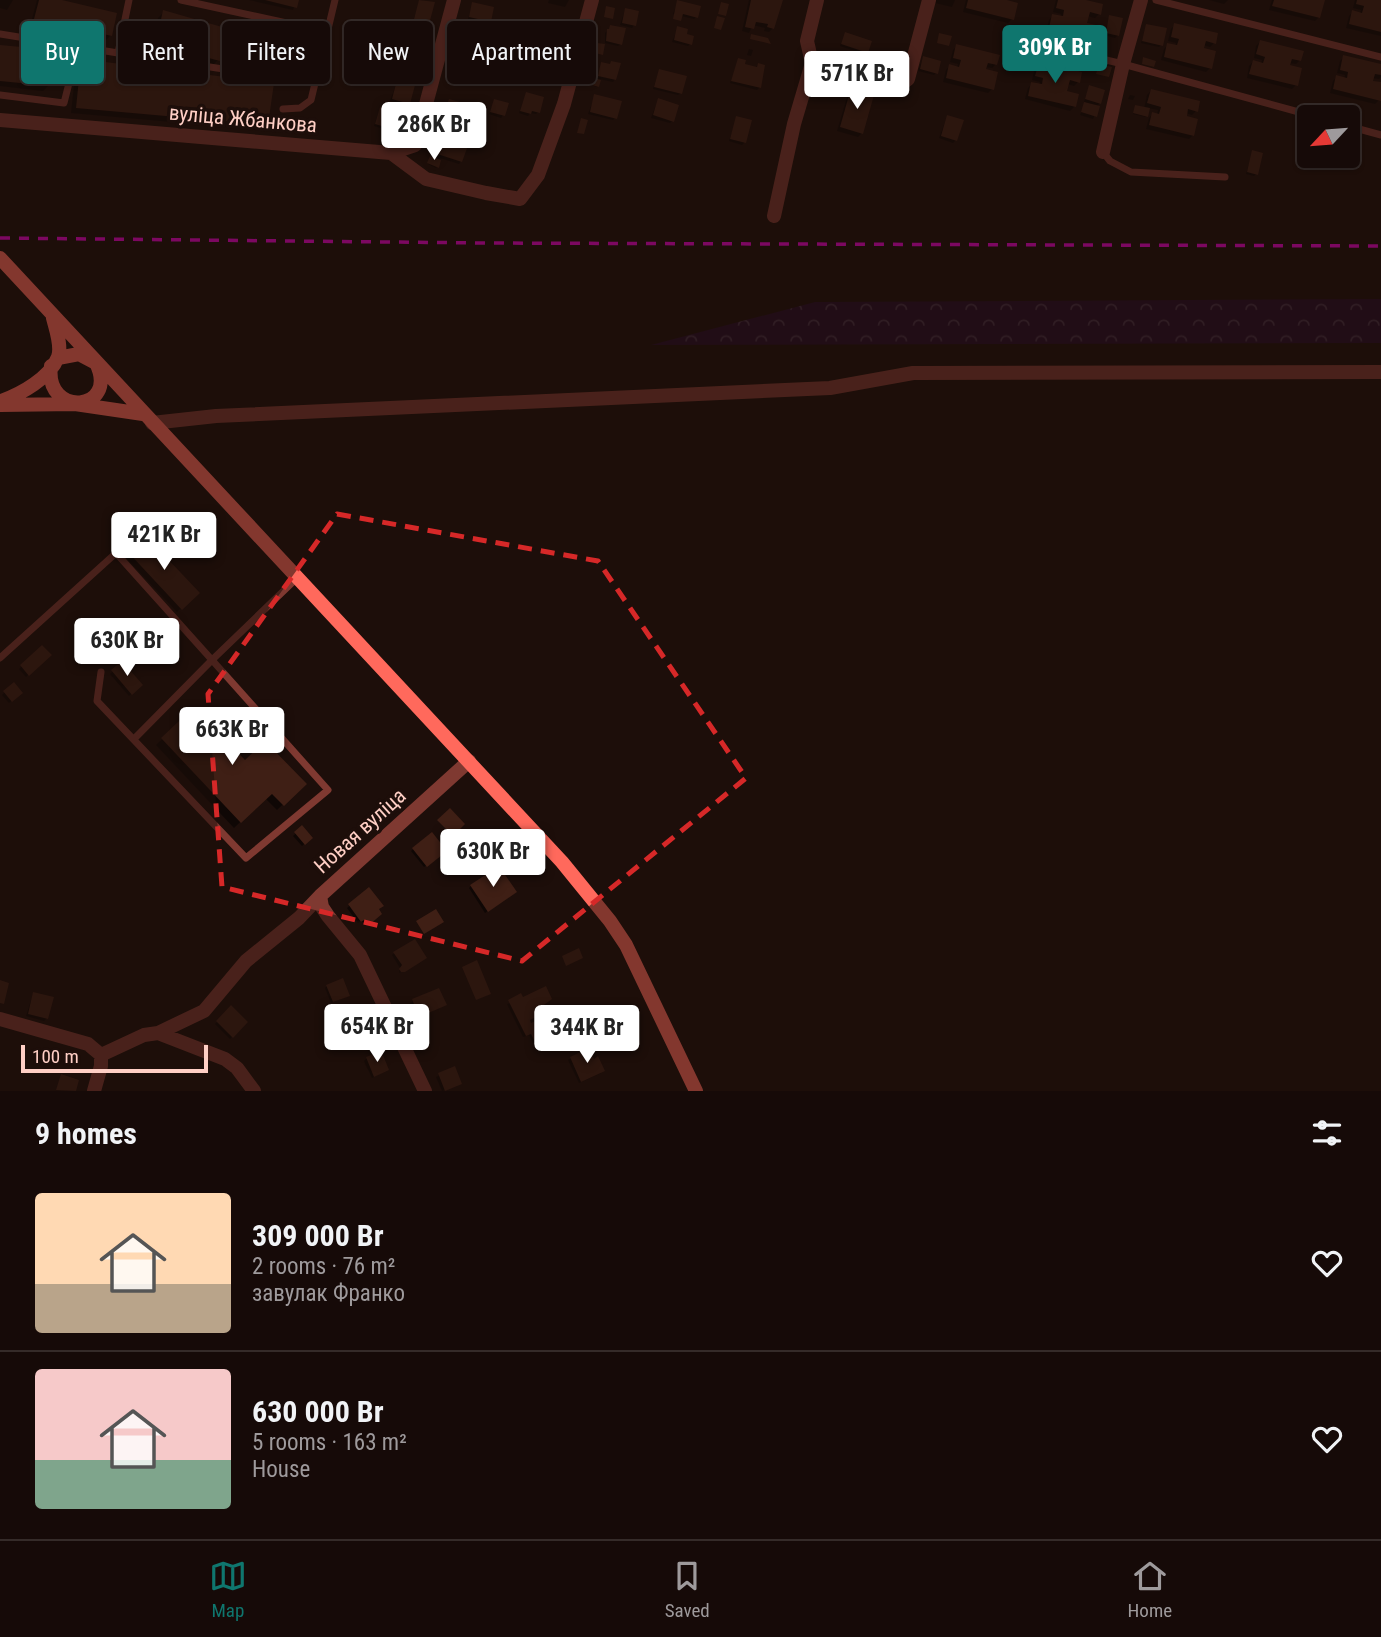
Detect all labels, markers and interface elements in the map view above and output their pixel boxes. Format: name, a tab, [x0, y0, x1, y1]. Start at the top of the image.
chip: Buy	[21, 21, 104, 84]
chip: Rent	[118, 21, 208, 84]
chip: Filters	[222, 21, 330, 84]
chip: New	[344, 21, 433, 84]
chip: Apartment	[447, 21, 596, 84]
pin: 309K Br	[990, 25, 1120, 85]
text: 309K Br	[1018, 34, 1092, 61]
pin: 571K Br	[792, 52, 922, 111]
text: 571K Br	[820, 60, 894, 87]
street label: вуліца Жбанкова	[168, 101, 318, 137]
pin: 286K Br	[369, 102, 499, 162]
north arrow	[1297, 105, 1360, 168]
map controls	[1297, 105, 1360, 168]
text: 286K Br	[397, 111, 471, 138]
pin: 421K Br	[99, 512, 229, 572]
text: 421K Br	[127, 521, 201, 548]
pin: 630K Br	[62, 618, 192, 678]
text: 630K Br	[90, 627, 164, 654]
pin: 663K Br	[167, 708, 297, 767]
text: 663K Br	[195, 716, 269, 743]
street label: Новая вуліца	[309, 784, 411, 878]
pin: 630K Br	[428, 830, 558, 889]
text: 630K Br	[456, 838, 530, 865]
pin: 654K Br	[312, 1004, 442, 1064]
pin: 344K Br	[522, 1006, 652, 1065]
text: 654K Br	[340, 1013, 414, 1040]
text: 344K Br	[550, 1014, 624, 1041]
scale bar	[21, 1042, 208, 1074]
text: 100 m	[32, 1045, 79, 1068]
icon: filters	[1308, 1114, 1346, 1152]
text: 9 homes	[35, 1116, 137, 1151]
text: 309 000 Br	[252, 1218, 384, 1253]
icon: home	[91, 1221, 175, 1305]
icon: heart	[1308, 1244, 1346, 1282]
text: 2 rooms · 76 m²	[252, 1253, 395, 1280]
text: завулак Франко	[252, 1280, 405, 1307]
text: 630 000 Br	[252, 1394, 384, 1429]
icon: home	[91, 1397, 175, 1481]
icon: heart	[1308, 1420, 1346, 1458]
text: 5 rooms · 163 m²	[252, 1429, 407, 1456]
text: House	[252, 1456, 310, 1483]
tab: Map	[209, 1557, 247, 1622]
tab: Saved	[665, 1557, 710, 1622]
tab: Home	[1128, 1557, 1172, 1622]

